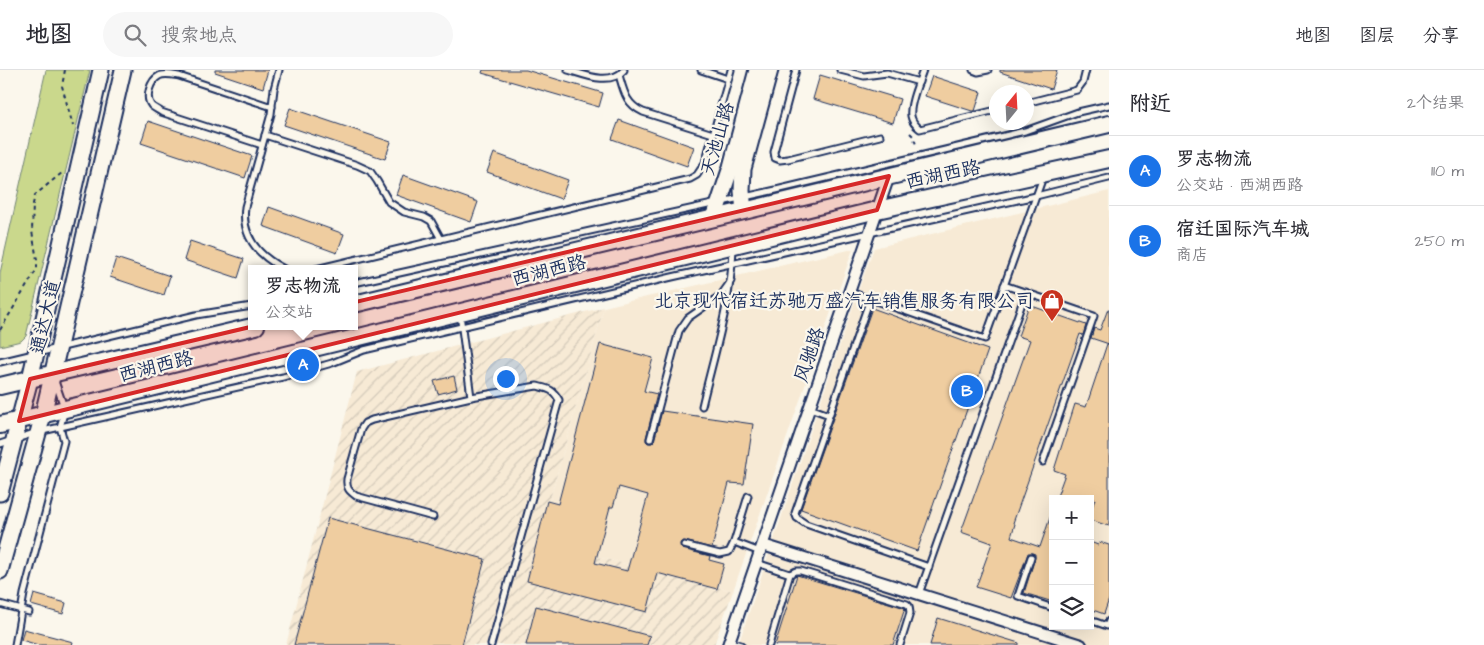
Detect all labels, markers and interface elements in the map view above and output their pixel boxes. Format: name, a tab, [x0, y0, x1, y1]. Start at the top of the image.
search box	[103, 12, 453, 57]
text: 地图	[25, 18, 73, 52]
icon: search	[121, 21, 149, 49]
text: 搜索地点	[161, 22, 237, 49]
text: 地图	[1295, 23, 1331, 48]
text: 图层	[1359, 23, 1395, 48]
text: 分享	[1423, 23, 1459, 48]
north arrow	[989, 85, 1034, 130]
text: 附近	[1129, 89, 1171, 118]
text: 2个结果	[1407, 92, 1464, 114]
street label: 天池山路	[695, 99, 741, 179]
text: 罗志物流	[1176, 146, 1252, 173]
street label: 西湖西路	[903, 154, 983, 196]
text: A	[1140, 160, 1150, 182]
text: 110 m	[1431, 160, 1464, 182]
text: 公交站 · 西湖西路	[1176, 174, 1303, 196]
text: 宿迁国际汽车城	[1176, 216, 1309, 243]
text: B	[1139, 230, 1151, 252]
text: 250 m	[1415, 230, 1464, 252]
text: 商店	[1176, 244, 1208, 266]
street label: 西湖西路	[509, 249, 589, 293]
popup	[248, 265, 358, 330]
text: 罗志物流	[265, 273, 341, 300]
street label: 通达大道	[24, 277, 68, 357]
place label: 北京现代宿迁苏驰万盛汽车销售服务有限公司	[654, 288, 1034, 315]
shop icon: 北京现代宿迁苏驰万盛汽车销售服务有限公司	[1039, 288, 1065, 322]
text: 公交站	[265, 301, 313, 323]
street label: 风驰路	[788, 324, 832, 386]
street label: 西湖西路	[116, 345, 196, 389]
pin: A	[287, 346, 319, 384]
your location	[493, 366, 519, 392]
pin: B	[951, 372, 983, 410]
map controls	[1049, 495, 1094, 630]
button: +	[1049, 495, 1094, 540]
button: −	[1049, 540, 1094, 585]
button: layers	[1049, 585, 1094, 630]

